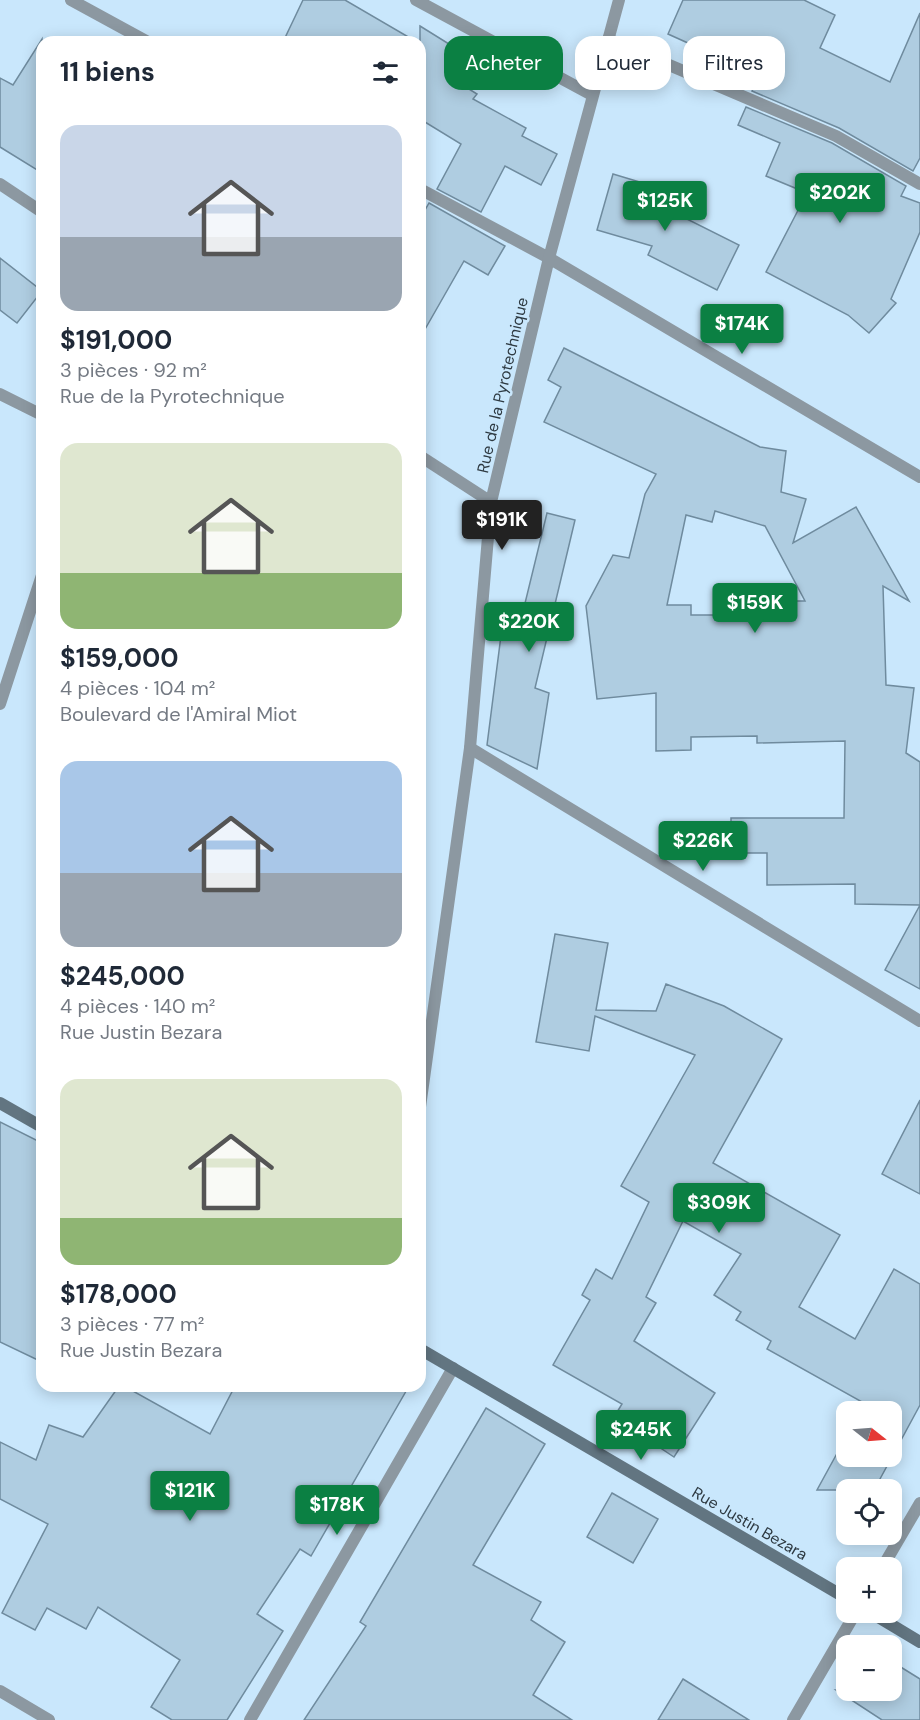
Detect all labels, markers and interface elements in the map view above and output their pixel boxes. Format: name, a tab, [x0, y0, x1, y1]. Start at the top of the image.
chip: Acheter	[444, 36, 563, 90]
chip: Louer	[575, 36, 671, 90]
chip: Filtres	[683, 36, 785, 90]
text: 11 biens	[60, 55, 155, 89]
icon: filters	[369, 56, 402, 89]
icon: home	[177, 164, 285, 272]
pin: $202K	[798, 173, 882, 224]
text: $202K	[809, 179, 871, 205]
pin: $125K	[623, 181, 707, 232]
text: $125K	[637, 187, 693, 213]
street label: Rue de la Pyrotechnique	[472, 295, 533, 475]
pin: $174K	[700, 304, 784, 355]
text: $174K	[714, 310, 770, 336]
text: $191,000	[60, 323, 172, 357]
text: 3 pièces · 92 m²	[60, 357, 207, 383]
text: Rue de la Pyrotechnique	[60, 383, 285, 409]
icon: home	[177, 482, 285, 590]
pin: $191K	[460, 500, 544, 551]
text: $191K	[476, 506, 528, 532]
pin: $159K	[713, 583, 797, 634]
text: $159K	[726, 589, 784, 615]
pin: $220K	[487, 602, 571, 653]
text: $220K	[498, 608, 560, 634]
text: $159,000	[60, 641, 179, 675]
text: 4 pièces · 104 m²	[60, 675, 215, 701]
text: Boulevard de l'Amiral Miot	[60, 701, 297, 727]
icon: home	[177, 800, 285, 908]
pin: $226K	[661, 821, 745, 872]
text: $226K	[673, 827, 733, 853]
text: $245,000	[60, 959, 185, 993]
text: 4 pièces · 140 m²	[60, 993, 215, 1019]
text: Rue Justin Bezara	[60, 1019, 222, 1045]
icon: home	[177, 1118, 285, 1226]
pin: $309K	[677, 1183, 761, 1234]
text: $309K	[687, 1189, 751, 1215]
text: $178,000	[60, 1277, 177, 1311]
text: 3 pièces · 77 m²	[60, 1311, 204, 1337]
text: Rue Justin Bezara	[60, 1337, 222, 1363]
north arrow	[836, 1401, 902, 1467]
map controls	[836, 1401, 902, 1701]
pin: $245K	[599, 1410, 683, 1461]
text: $245K	[610, 1416, 672, 1442]
pin: $121K	[148, 1471, 232, 1522]
text: $121K	[164, 1477, 216, 1503]
button: locate	[836, 1479, 902, 1545]
street label: Rue Justin Bezara	[688, 1482, 811, 1565]
pin: $178K	[295, 1485, 379, 1536]
text: $178K	[309, 1491, 365, 1517]
button: +	[836, 1557, 902, 1623]
button: −	[836, 1635, 902, 1701]

